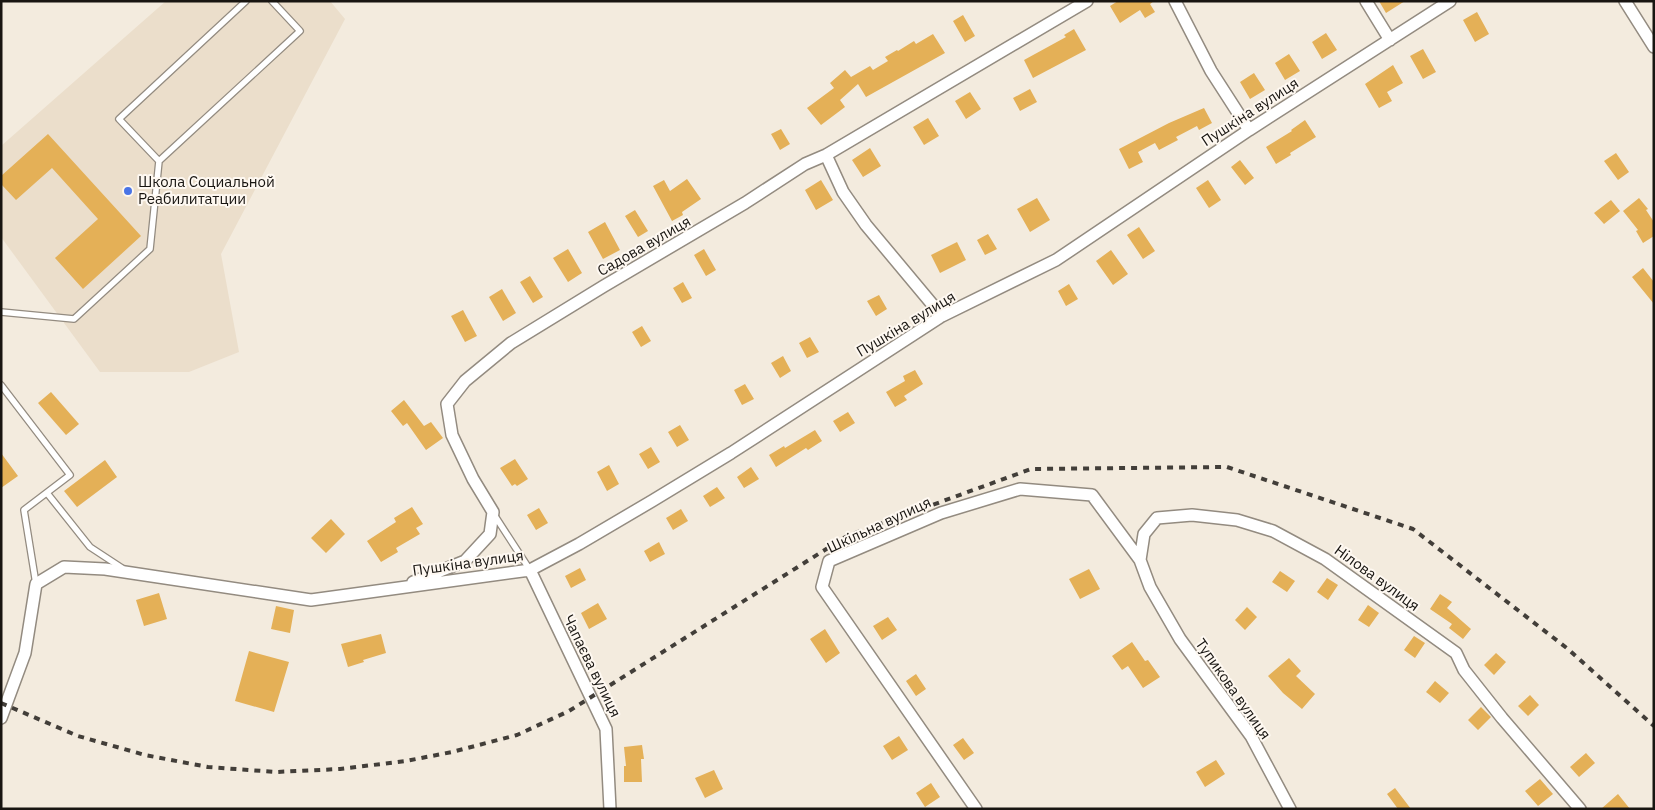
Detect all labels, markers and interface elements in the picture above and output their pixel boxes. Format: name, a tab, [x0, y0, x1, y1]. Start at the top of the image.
street label: Пушкіна вулиця	[1198, 73, 1302, 150]
place label: Школа Социальной Реабилитатции	[138, 172, 275, 208]
marker: Школа Социальной Реабилитатции	[122, 185, 134, 197]
street label: Садова вулиця	[594, 211, 694, 280]
street label: Пушкіна вулиця	[853, 287, 959, 361]
street label: Шкільна вулиця	[824, 492, 934, 557]
street label: Нілова вулиця	[1331, 540, 1424, 615]
street label: Пушкіна вулиця	[411, 545, 525, 580]
street label: Чапаєва вулиця	[559, 611, 625, 720]
street label: Тупикова вулиця	[1192, 635, 1275, 743]

